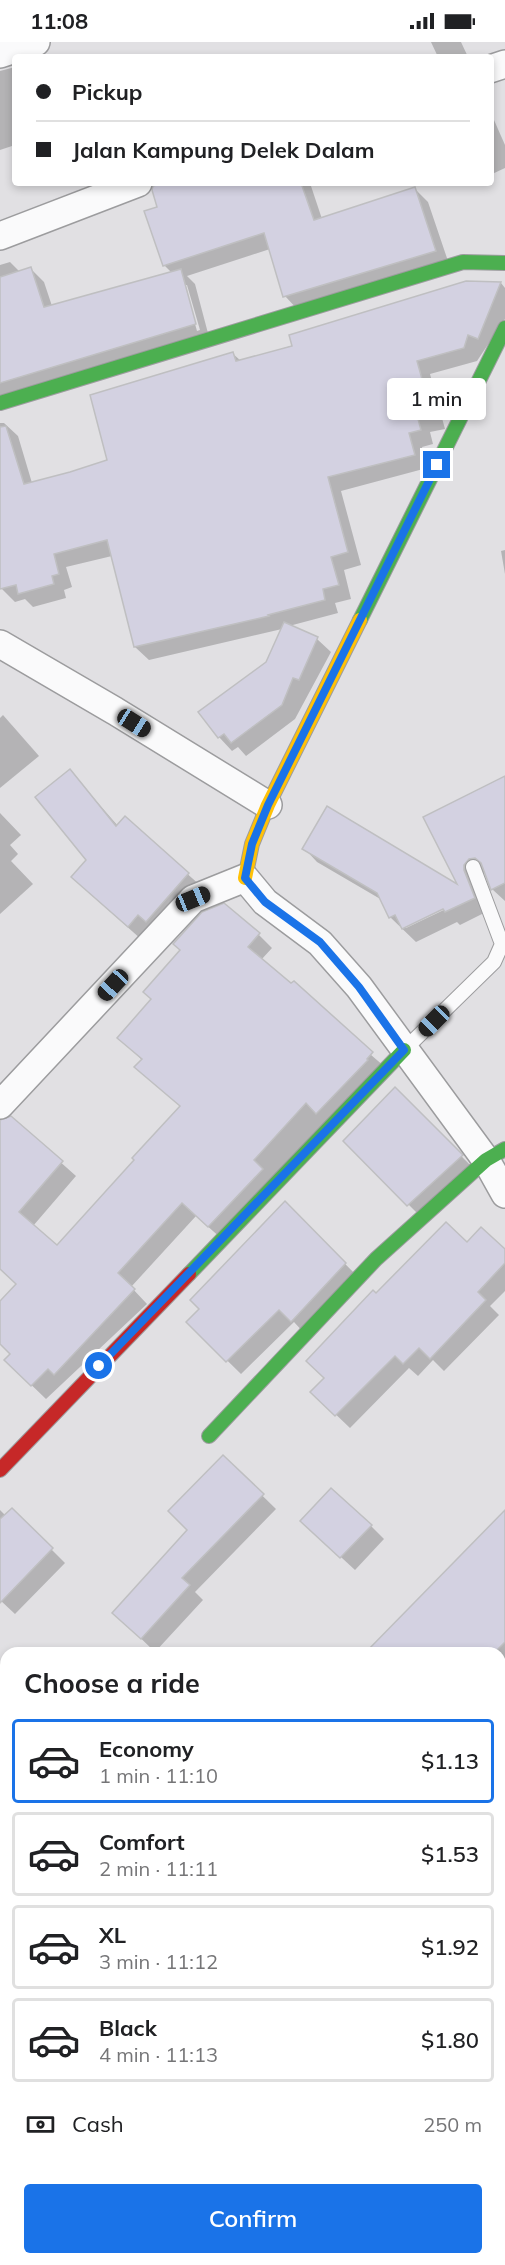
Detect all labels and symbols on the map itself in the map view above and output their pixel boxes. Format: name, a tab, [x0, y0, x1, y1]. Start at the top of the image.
callout: 1 min	[388, 378, 486, 420]
route end	[423, 451, 450, 478]
car	[114, 706, 154, 740]
car	[173, 884, 213, 914]
car	[94, 966, 132, 1004]
car	[415, 1002, 453, 1040]
route start	[85, 1352, 112, 1379]

